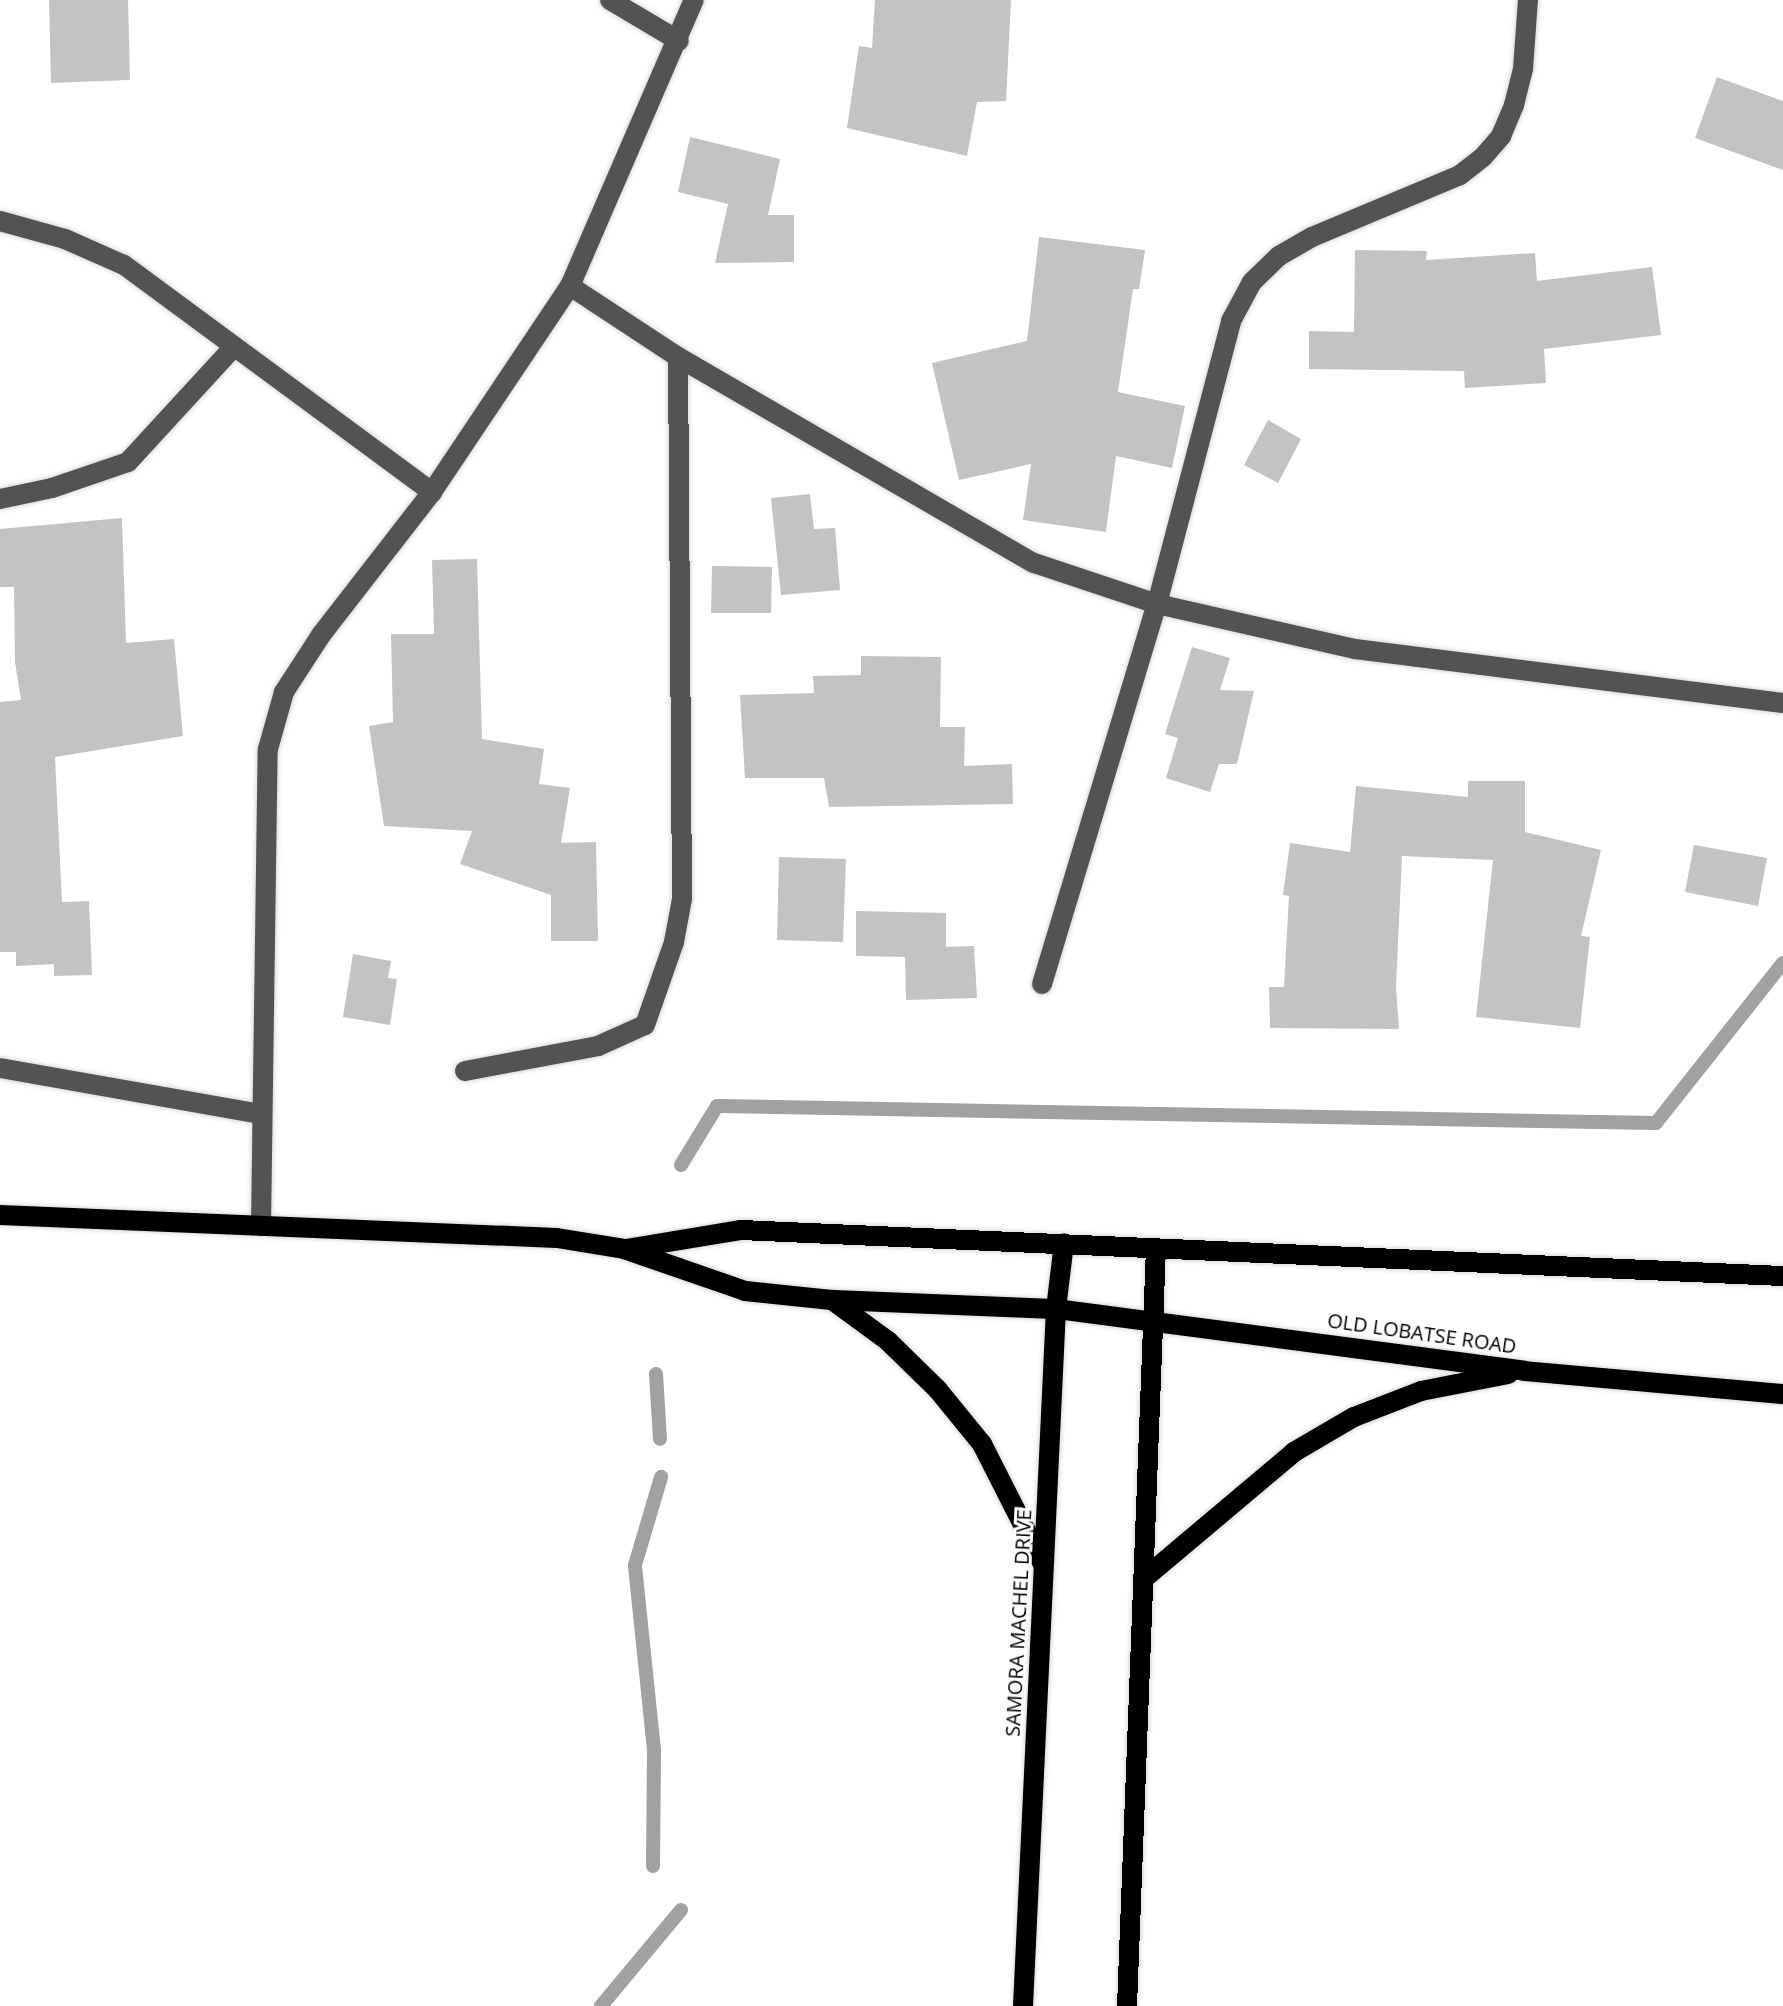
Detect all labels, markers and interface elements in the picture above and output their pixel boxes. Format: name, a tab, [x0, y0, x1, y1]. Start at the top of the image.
street label: OLD LOBATSE ROAD	[1326, 1308, 1518, 1358]
street label: SAMORA MACHEL DRIVE	[1000, 1509, 1036, 1737]

